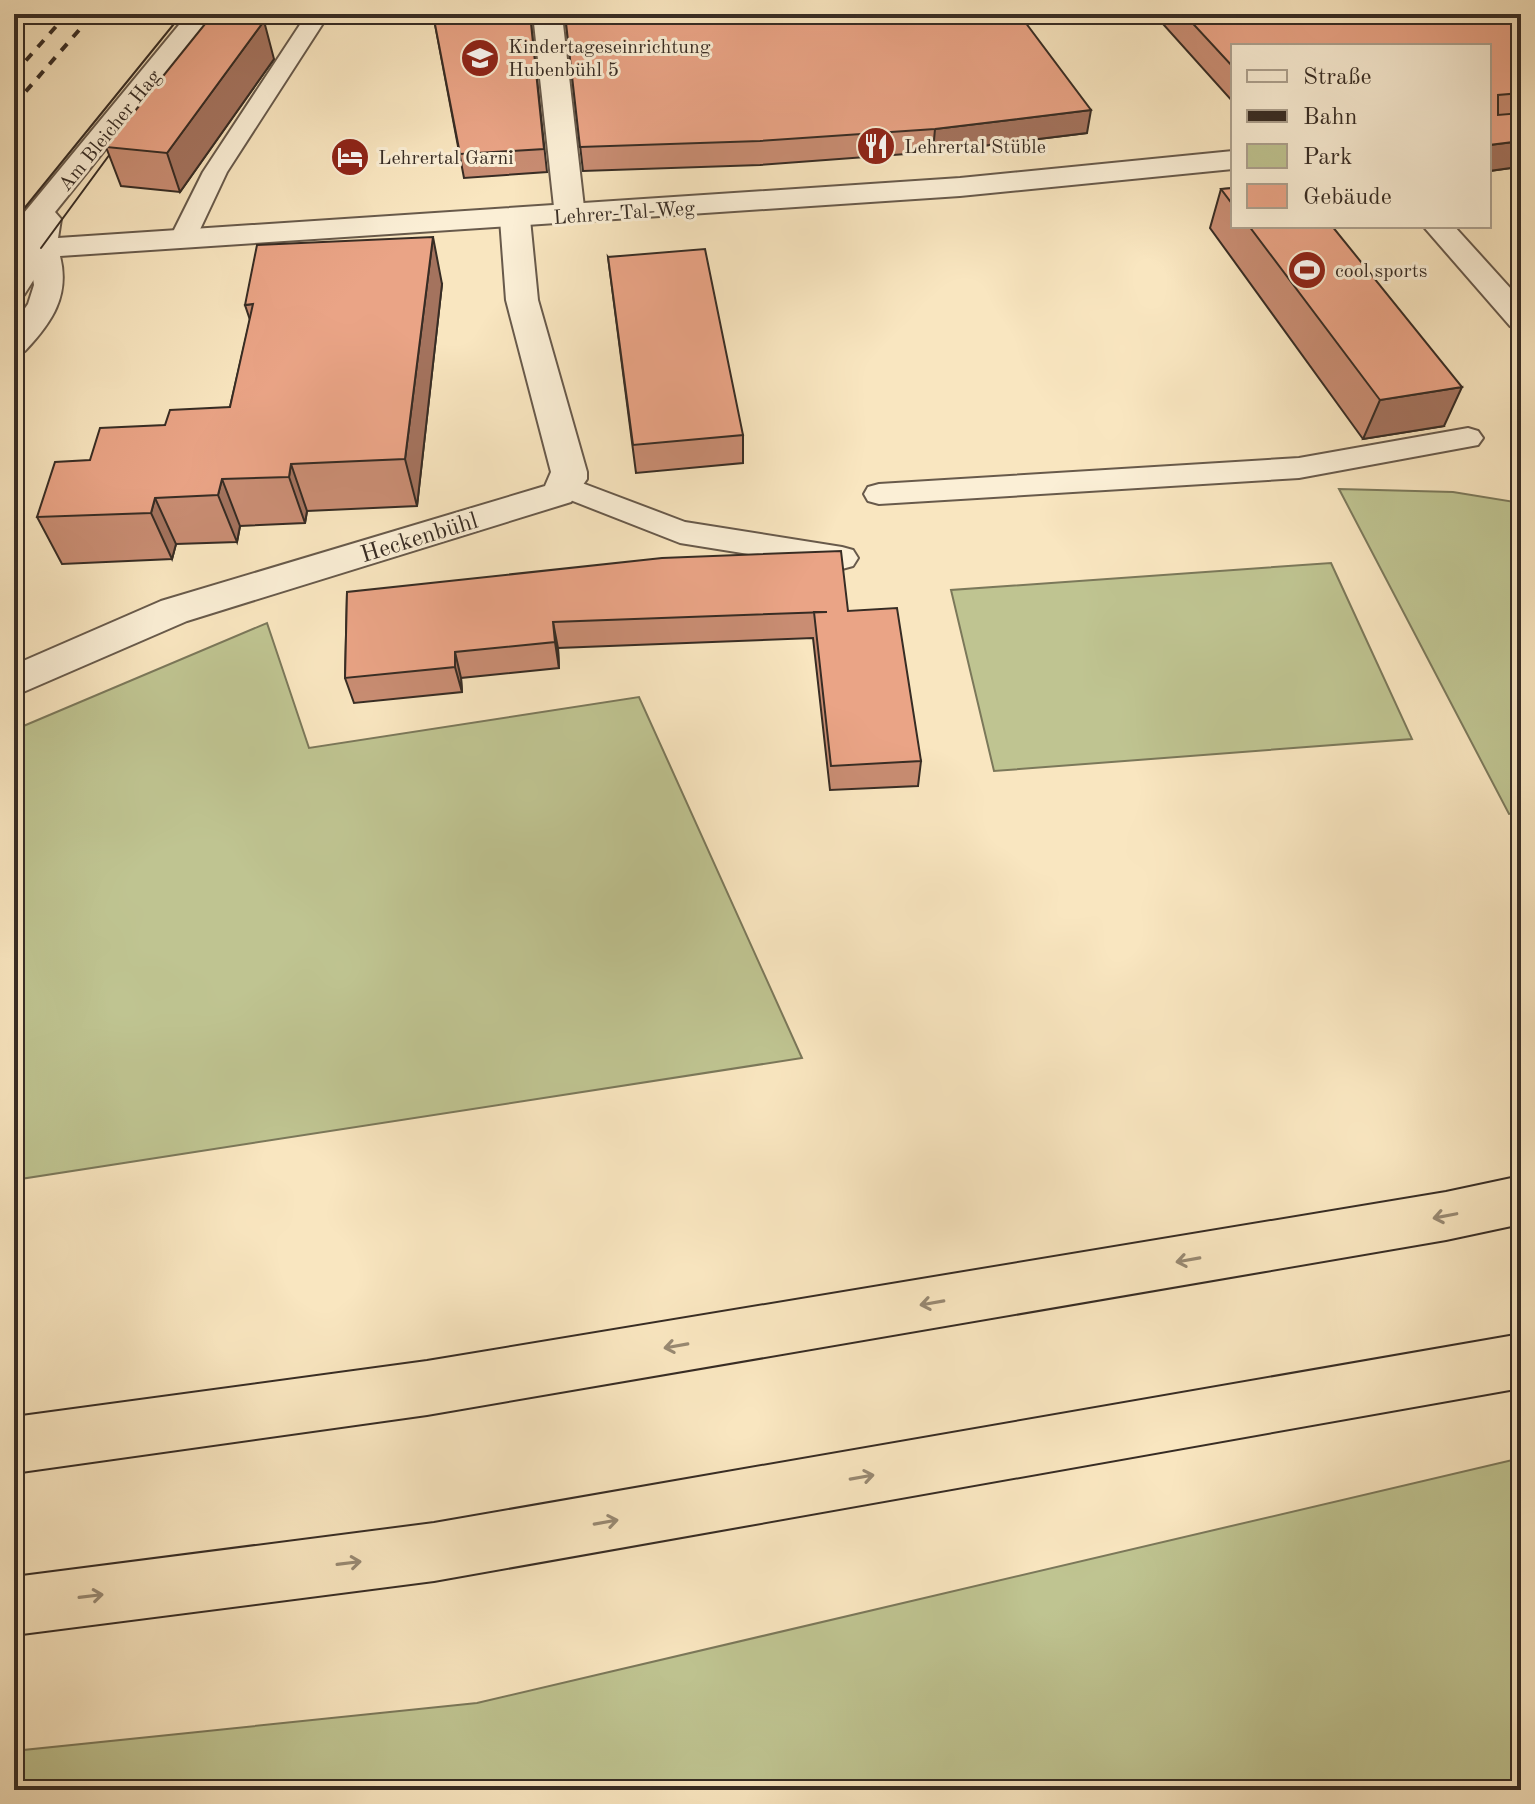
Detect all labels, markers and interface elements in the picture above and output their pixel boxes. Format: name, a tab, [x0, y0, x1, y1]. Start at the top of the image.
school or university icon: Kindertageseinrichtung Hubenbühl 5	[459, 37, 501, 79]
place label: Kindertageseinrichtung Hubenbühl 5	[508, 38, 711, 81]
legend	[1231, 44, 1491, 228]
text: Straße	[1303, 66, 1372, 90]
street label: Am Bleicher Hag	[56, 67, 166, 196]
text: Bahn	[1303, 106, 1357, 130]
restaurant icon: Lehrertal Stüble	[855, 125, 897, 167]
hotel icon: Lehrertal Garni	[329, 136, 371, 178]
place label: Lehrertal Stüble	[904, 138, 1046, 158]
text: Park	[1303, 146, 1352, 170]
place label: Lehrertal Garni	[378, 149, 514, 169]
text: Gebäude	[1303, 186, 1392, 210]
street label: Lehrer-Tal-Weg	[553, 199, 696, 229]
sports icon: cool sports	[1286, 249, 1328, 291]
place label: cool sports	[1335, 262, 1427, 282]
street label: Heckenbühl	[358, 510, 481, 568]
one-way arrow	[1433, 1209, 1458, 1224]
one-way arrow	[1176, 1253, 1202, 1268]
one-way arrow	[920, 1296, 945, 1311]
one-way arrow	[664, 1340, 689, 1355]
one-way arrow	[849, 1469, 874, 1484]
one-way arrow	[593, 1513, 618, 1528]
one-way arrow	[336, 1555, 361, 1570]
one-way arrow	[78, 1588, 103, 1603]

